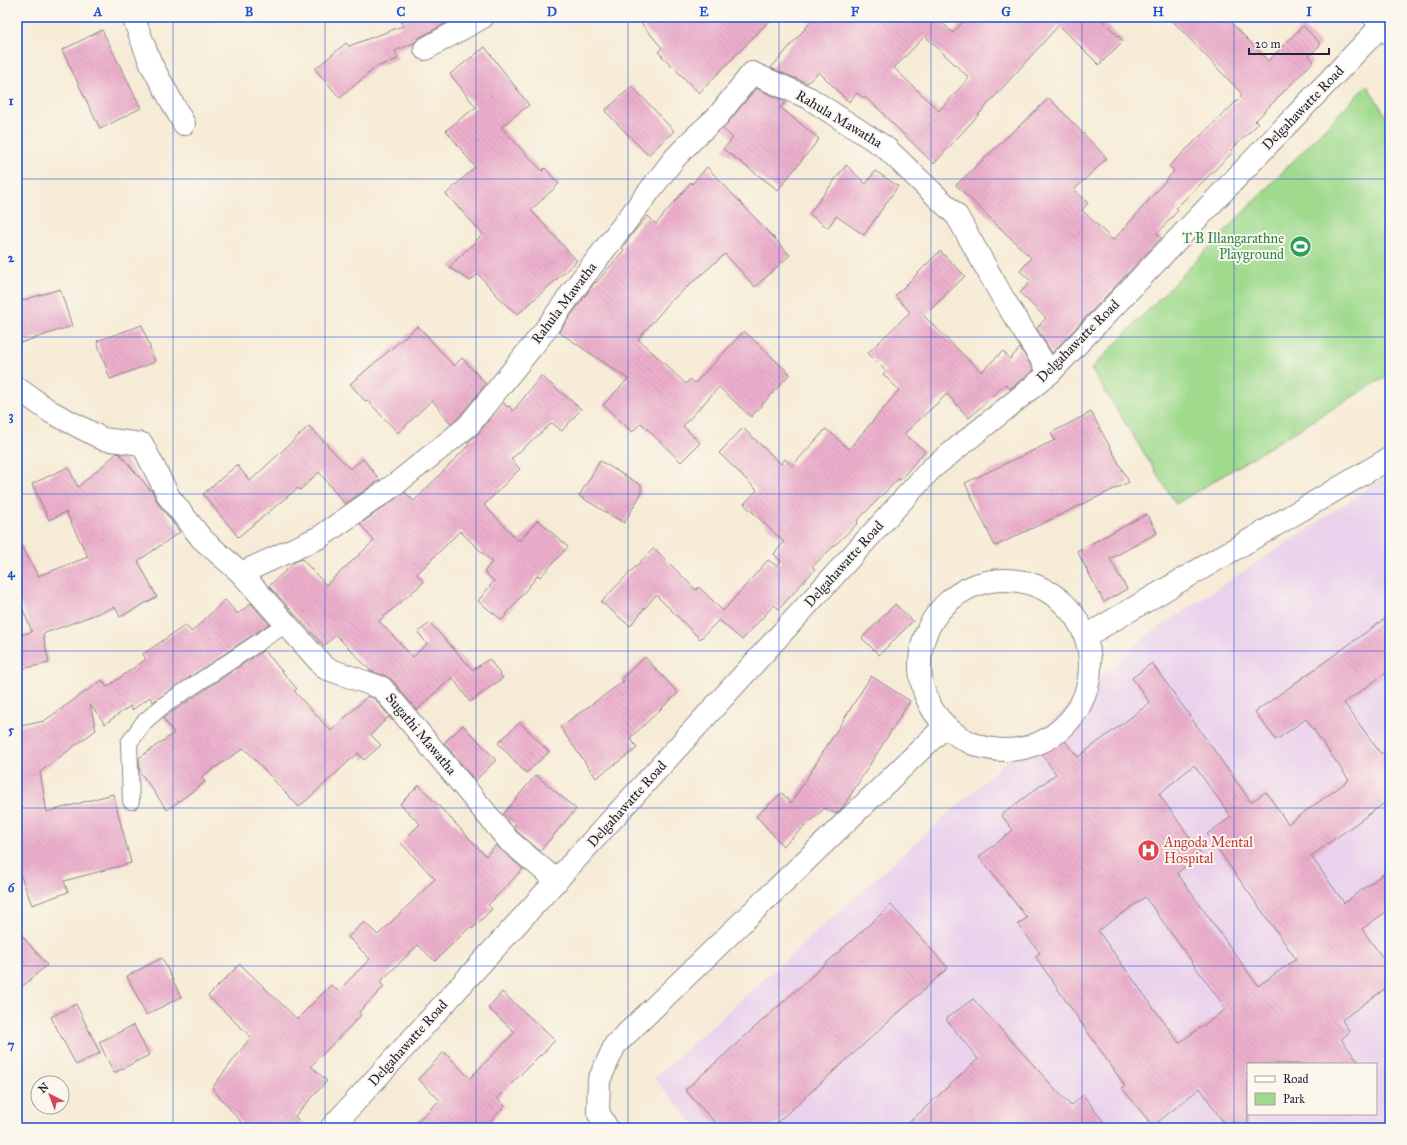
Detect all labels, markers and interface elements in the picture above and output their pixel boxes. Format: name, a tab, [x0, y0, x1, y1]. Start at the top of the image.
text: A	[93, 4, 103, 20]
text: B	[245, 4, 254, 20]
text: C	[397, 4, 406, 20]
text: D	[547, 4, 557, 20]
text: E	[699, 4, 709, 20]
text: F	[851, 4, 860, 20]
text: G	[1001, 4, 1011, 20]
text: H	[1152, 4, 1164, 20]
text: I	[1306, 4, 1312, 20]
scale bar	[1249, 30, 1329, 56]
text: 20 m	[1255, 37, 1281, 51]
street label: Delgahawatte Road	[1259, 62, 1347, 154]
street label: Rahula Mawatha	[793, 87, 885, 151]
text: 1	[8, 93, 14, 109]
place label: T B Illangarathne Playground	[1182, 230, 1284, 263]
sports icon: T B Illangarathne Playground	[1287, 233, 1313, 259]
text: 2	[8, 250, 15, 266]
street label: Rahula Mawatha	[528, 259, 600, 347]
street label: Delgahawatte Road	[1033, 296, 1123, 386]
text: 3	[8, 408, 14, 424]
street label: Delgahawatte Road	[801, 517, 887, 611]
text: 4	[7, 565, 15, 581]
street label: Sugathi Mawatha	[382, 690, 460, 778]
text: 5	[8, 722, 15, 738]
street label: Delgahawatte Road	[584, 757, 670, 851]
place label: Angoda Mental Hospital	[1163, 834, 1253, 867]
hospital icon: Angoda Mental Hospital	[1136, 837, 1162, 863]
text: 6	[8, 880, 16, 896]
street label: Delgahawatte Road	[365, 996, 451, 1090]
text: 7	[8, 1037, 15, 1053]
legend	[1247, 1063, 1377, 1115]
text: Road	[1283, 1072, 1309, 1086]
north arrow	[30, 1075, 70, 1115]
text: N	[36, 1080, 52, 1096]
text: Park	[1283, 1092, 1305, 1106]

